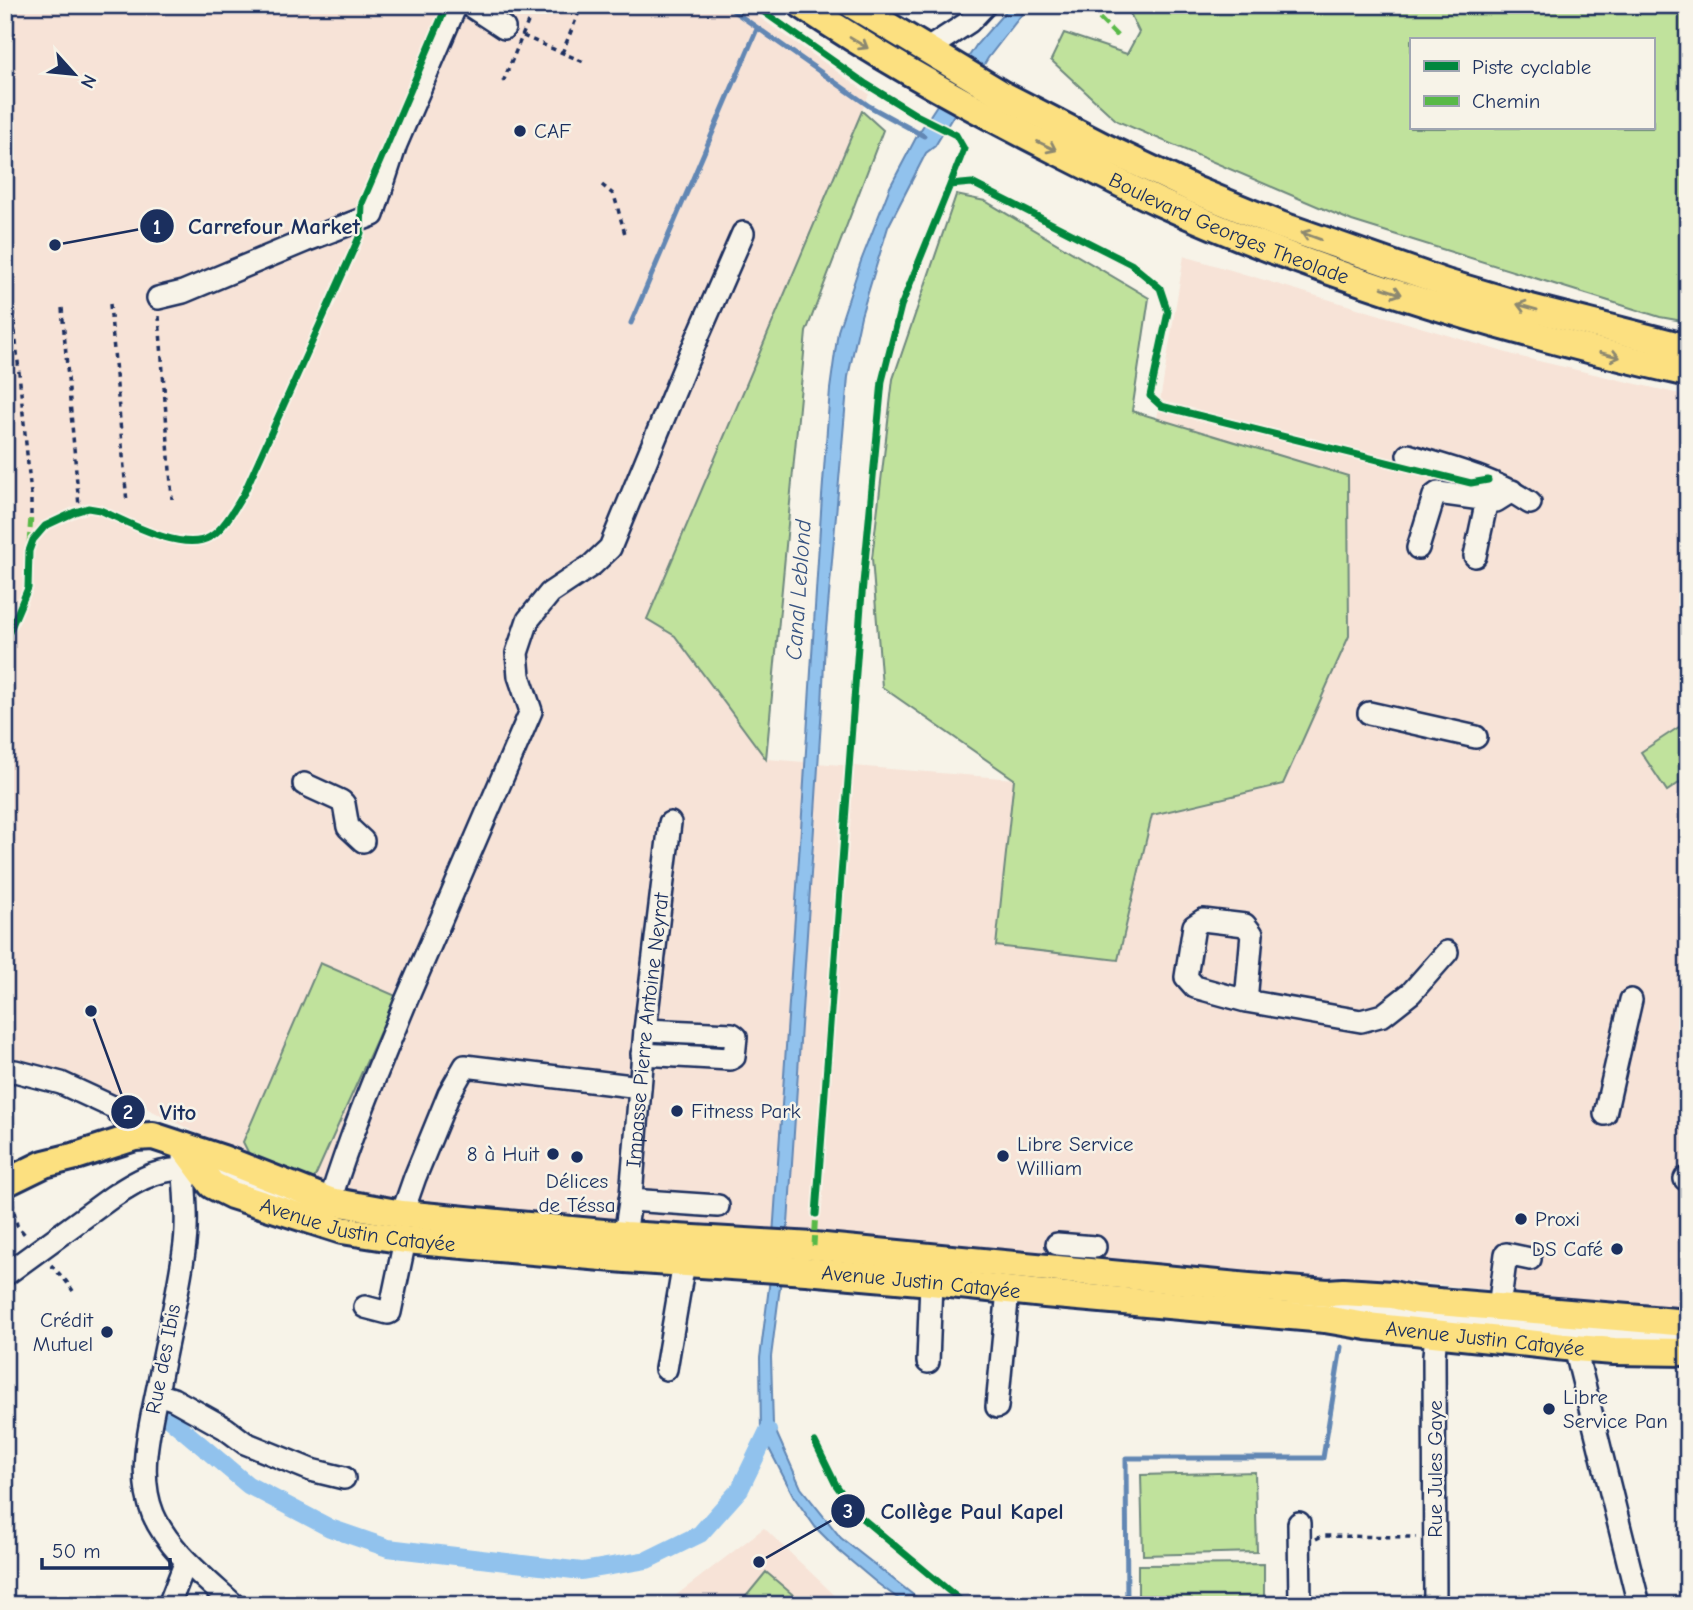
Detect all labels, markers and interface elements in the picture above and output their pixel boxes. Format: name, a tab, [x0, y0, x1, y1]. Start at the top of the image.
one-way arrow	[849, 36, 869, 50]
north arrow	[38, 38, 108, 108]
legend	[1410, 38, 1654, 130]
text: Piste cyclable	[1472, 55, 1591, 79]
text: N	[76, 71, 101, 92]
text: Chemin	[1472, 89, 1540, 113]
place label: CAF	[534, 119, 571, 143]
marker: CAF	[512, 123, 528, 139]
one-way arrow	[1036, 140, 1057, 154]
street label: Boulevard Georges Theolade	[1105, 167, 1352, 289]
callout: Carrefour Market	[139, 204, 374, 248]
text: Carrefour Market	[188, 213, 360, 240]
text: 1	[153, 215, 161, 239]
one-way arrow	[1300, 229, 1322, 241]
one-way arrow	[1381, 285, 1403, 298]
one-way arrow	[1516, 299, 1538, 312]
one-way arrow	[1598, 349, 1621, 362]
water label: Canal Leblond	[780, 518, 817, 661]
street label: Impasse Pierre Antoine Neyrat	[621, 890, 674, 1169]
callout: Vito	[110, 1090, 210, 1134]
text: Vito	[160, 1099, 197, 1126]
place label: Fitness Park	[691, 1099, 801, 1123]
text: 2	[123, 1100, 133, 1124]
marker: Fitness Park	[669, 1103, 685, 1119]
place label: Libre Service William	[1017, 1132, 1134, 1180]
place label: 8 à Huit	[467, 1142, 540, 1166]
marker: 8 à Huit	[545, 1146, 561, 1162]
marker: Libre Service William	[995, 1148, 1011, 1164]
marker: Délices de Téssa	[569, 1149, 585, 1165]
place label: Délices de Téssa	[538, 1169, 616, 1217]
street label: Avenue Justin Catayée	[257, 1193, 456, 1256]
place label: Proxi	[1535, 1207, 1580, 1231]
marker: Proxi	[1513, 1211, 1529, 1227]
place label: DS Café	[1532, 1237, 1603, 1261]
marker: DS Café	[1609, 1241, 1625, 1257]
street label: Avenue Justin Catayée	[821, 1260, 1022, 1303]
street label: Rue des Ibis	[141, 1302, 185, 1416]
place label: Crédit Mutuel	[33, 1308, 94, 1356]
street label: Avenue Justin Catayée	[1385, 1316, 1585, 1361]
marker: Crédit Mutuel	[99, 1324, 115, 1340]
place label: Libre Service Pan	[1563, 1385, 1668, 1433]
street label: Rue Jules Gaye	[1423, 1400, 1447, 1538]
marker: Libre Service Pan	[1541, 1401, 1557, 1417]
callout: Collège Paul Kapel	[831, 1489, 1077, 1533]
text: Collège Paul Kapel	[880, 1498, 1064, 1525]
text: 3	[843, 1499, 853, 1523]
scale bar	[42, 1526, 170, 1570]
text: 50 m	[52, 1539, 101, 1563]

